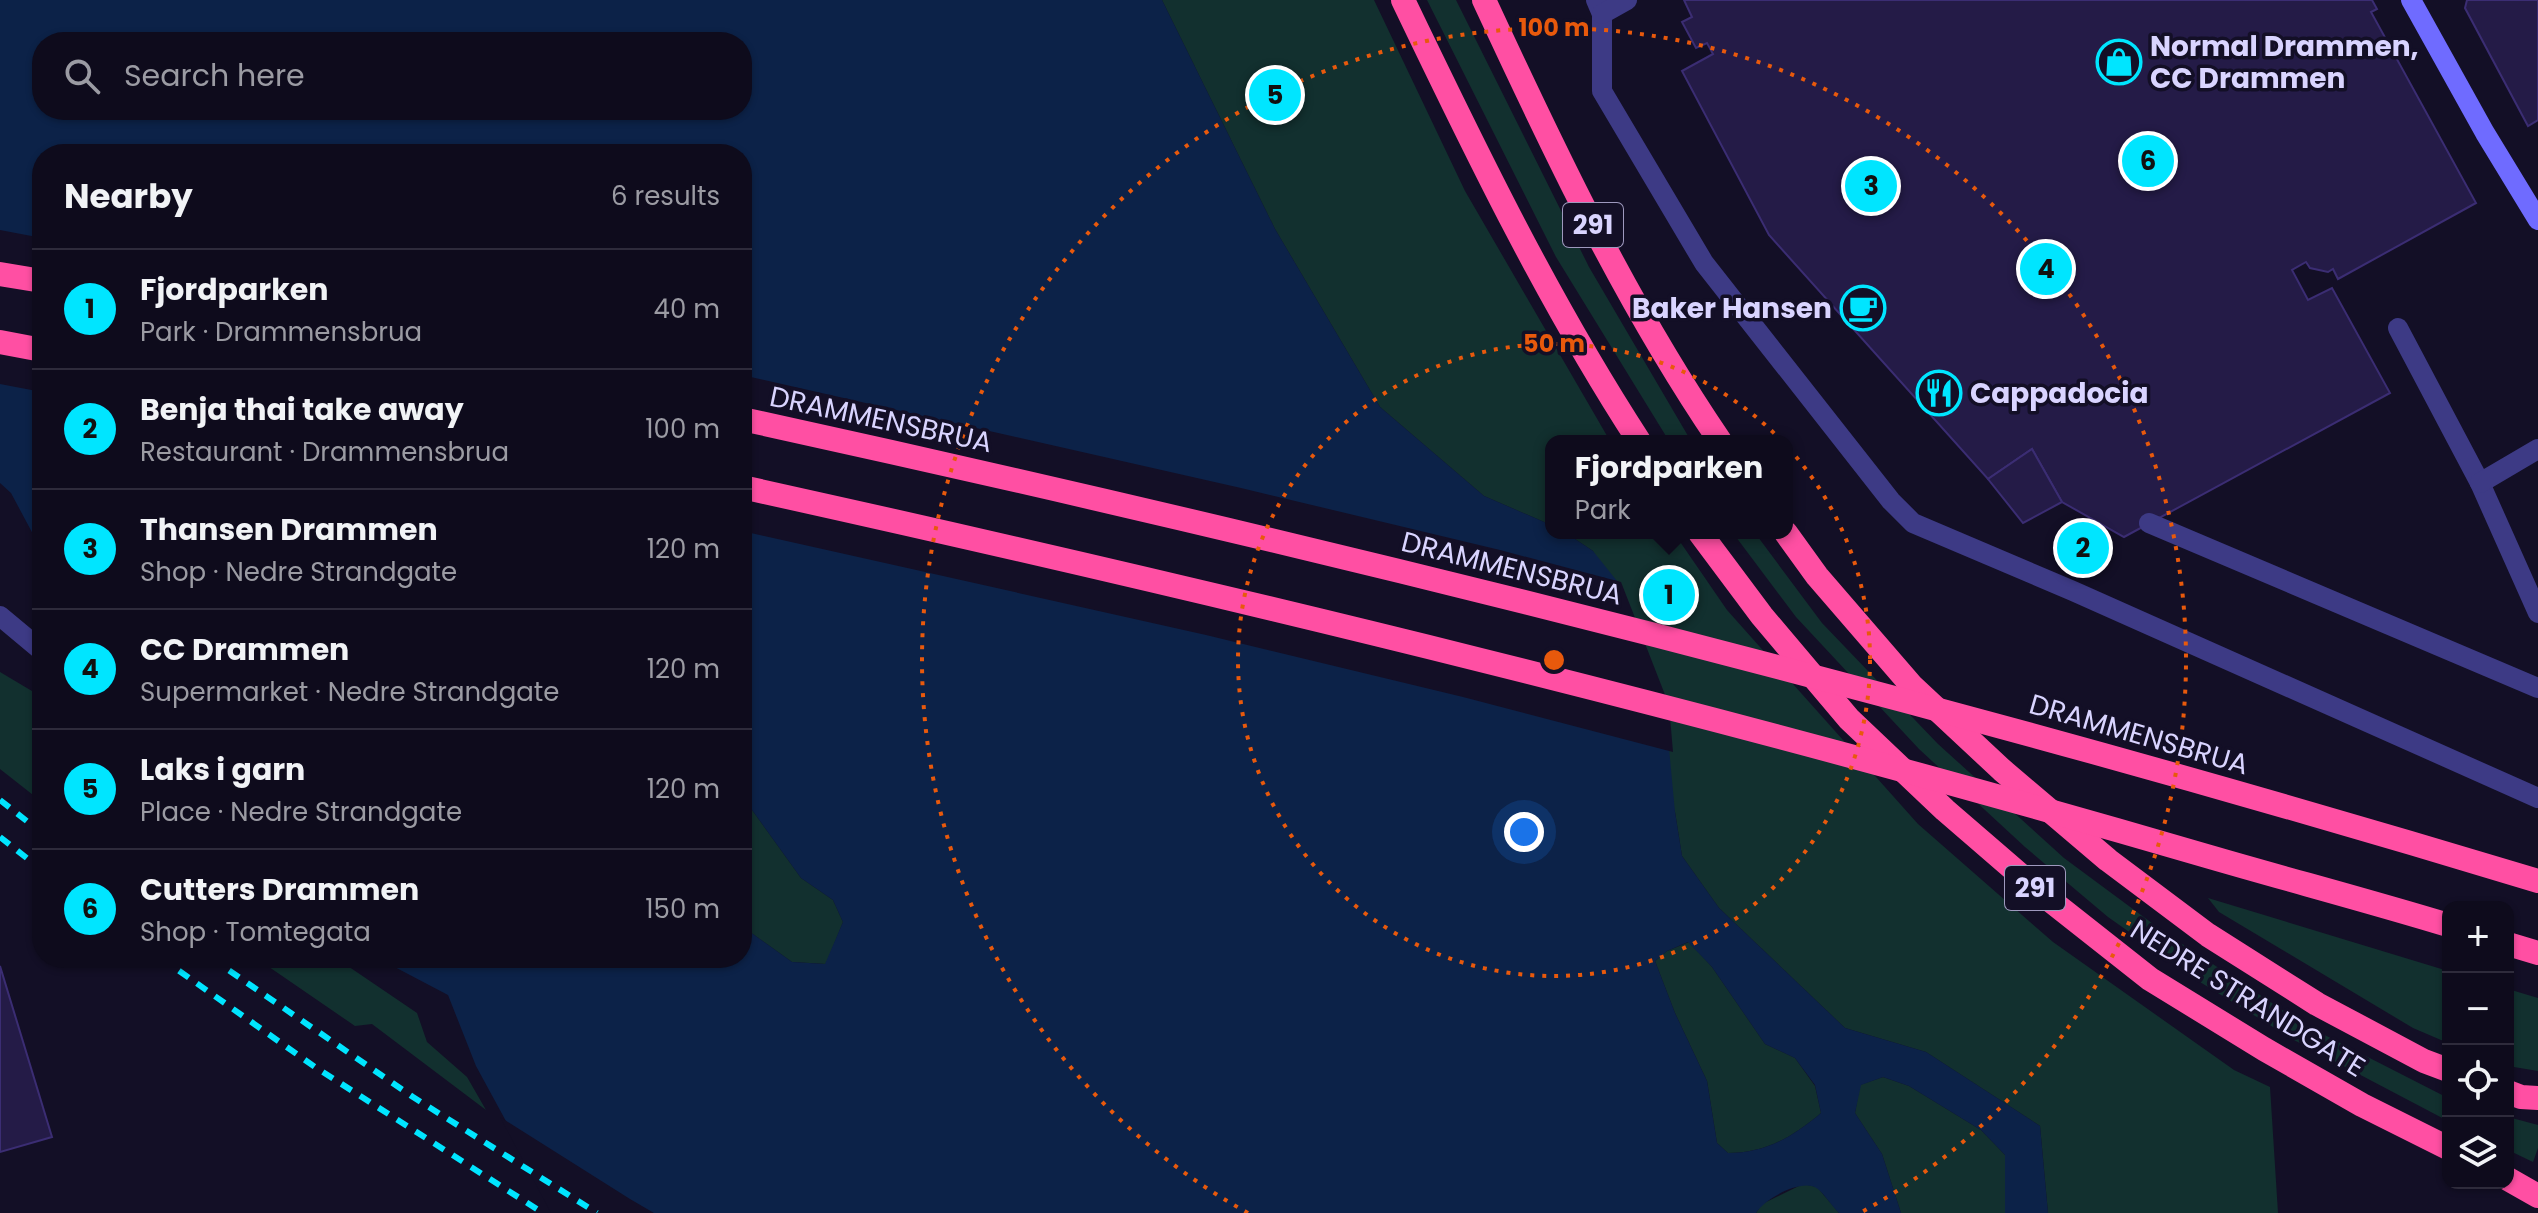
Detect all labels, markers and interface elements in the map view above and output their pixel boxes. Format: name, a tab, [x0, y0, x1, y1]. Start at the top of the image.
text: 100 m	[1519, 11, 1589, 44]
place label: Normal Drammen, CC Drammen	[2150, 27, 2419, 98]
search box	[32, 32, 752, 120]
shop icon: Normal Drammen, CC Drammen	[2095, 38, 2143, 86]
icon: search	[60, 54, 104, 98]
text: Search here	[124, 54, 305, 97]
pin: 5	[1249, 65, 1301, 125]
pin: 6	[2122, 131, 2174, 191]
pin: 3	[1845, 156, 1897, 216]
text: Nearby	[64, 172, 193, 220]
text: 6 results	[611, 178, 720, 214]
road number: 291	[1563, 203, 1623, 247]
pin: 4	[2020, 239, 2072, 299]
text: Fjordparken	[140, 268, 328, 311]
cafe icon: Baker Hansen	[1839, 284, 1887, 332]
place label: Baker Hansen	[1632, 289, 1832, 328]
text: 1	[85, 291, 95, 327]
text: 40 m	[654, 291, 720, 327]
text: Park · Drammensbrua	[140, 314, 422, 350]
text: 50 m	[1523, 327, 1585, 360]
restaurant icon: Cappadocia	[1915, 369, 1963, 417]
place label: Cappadocia	[1970, 374, 2148, 413]
street label: DRAMMENSBRUA	[766, 377, 996, 462]
text: Benja thai take away	[140, 388, 464, 431]
text: 2	[83, 411, 97, 447]
text: 100 m	[645, 411, 720, 447]
text: Restaurant · Drammensbrua	[140, 434, 509, 470]
popup	[1545, 435, 1793, 539]
text: Fjordparken	[1575, 446, 1763, 489]
text: Park	[1575, 492, 1631, 528]
text: Thansen Drammen	[140, 508, 438, 551]
pin: 2	[2057, 518, 2109, 578]
street label: DRAMMENSBRUA	[1397, 522, 1626, 615]
text: 3	[82, 531, 98, 567]
text: 120 m	[647, 531, 720, 567]
text: Shop · Nedre Strandgate	[140, 554, 457, 590]
pin: 1	[1643, 565, 1695, 625]
text: CC Drammen	[140, 628, 349, 671]
centre of rings	[1540, 646, 1568, 674]
text: 4	[81, 651, 99, 687]
text: 120 m	[647, 651, 720, 687]
text: Supermarket · Nedre Strandgate	[140, 674, 559, 710]
street label: DRAMMENSBRUA	[2025, 685, 2253, 784]
text: Laks i garn	[140, 748, 305, 791]
text: 5	[82, 771, 98, 807]
text: 120 m	[647, 771, 720, 807]
text: Place · Nedre Strandgate	[140, 794, 462, 830]
your location	[1504, 812, 1544, 852]
road number: 291	[2005, 866, 2065, 910]
text: Cutters Drammen	[140, 868, 419, 911]
text: 6	[82, 891, 98, 927]
text: 150 m	[645, 891, 720, 927]
map controls	[2442, 901, 2514, 1189]
button: +	[2442, 901, 2514, 973]
street label: NEDRE STRANDGATE	[2123, 910, 2372, 1086]
text: Shop · Tomtegata	[140, 914, 371, 950]
button: −	[2442, 973, 2514, 1045]
button: locate	[2442, 1045, 2514, 1117]
button: layers	[2442, 1117, 2514, 1189]

